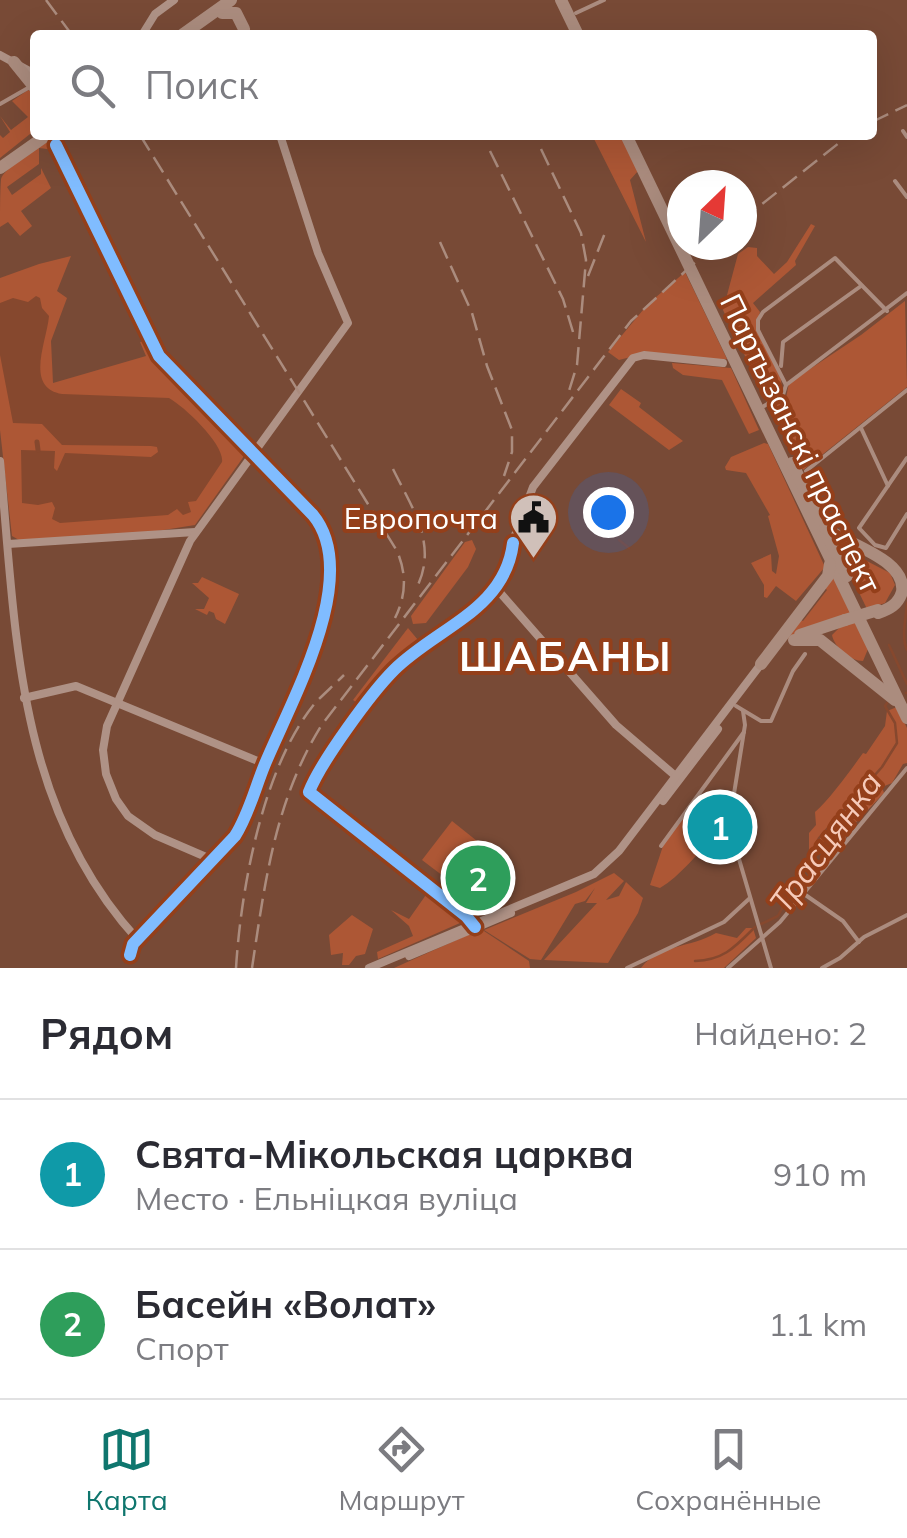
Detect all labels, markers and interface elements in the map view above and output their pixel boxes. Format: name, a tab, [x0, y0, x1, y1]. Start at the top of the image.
search box	[30, 30, 877, 140]
icon: search	[65, 58, 120, 113]
text: Поиск	[145, 61, 258, 109]
north arrow	[667, 170, 757, 260]
street label: Партызанскі праспект	[712, 288, 890, 599]
your location	[583, 487, 634, 538]
public building icon: Европочта	[507, 492, 559, 560]
place label: Европочта	[344, 499, 498, 537]
district label: ШАБАНЫ	[459, 631, 673, 681]
water label: Трасцянка	[760, 763, 890, 921]
pin: 1	[688, 790, 752, 864]
pin: 2	[446, 840, 510, 916]
text: Рядом	[40, 1007, 173, 1060]
text: Найдено: 2	[694, 1013, 867, 1053]
text: Свята-Мікольская царква	[135, 1130, 634, 1178]
text: 1	[63, 1154, 82, 1194]
text: 910 m	[773, 1154, 867, 1194]
text: Место · Ельніцкая вуліца	[135, 1178, 518, 1218]
text: Басейн «Волат»	[135, 1280, 436, 1328]
text: 2	[63, 1304, 82, 1344]
text: 1.1 km	[768, 1304, 867, 1344]
text: Спорт	[135, 1328, 229, 1368]
tab: Карта	[85, 1422, 168, 1517]
tab: Маршрут	[339, 1422, 464, 1517]
tab: Сохранённые	[635, 1422, 822, 1517]

